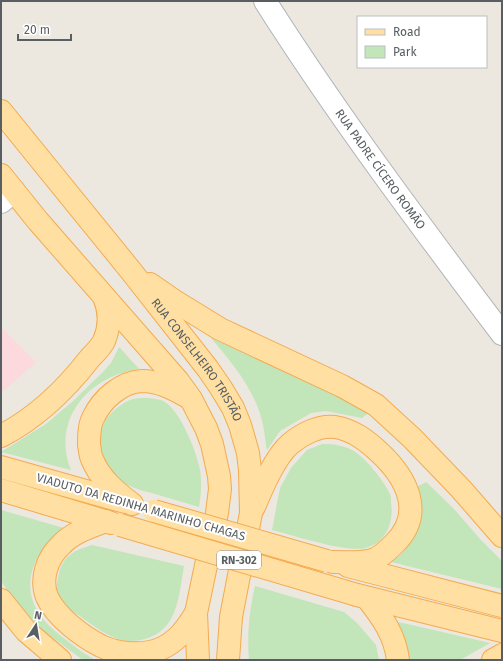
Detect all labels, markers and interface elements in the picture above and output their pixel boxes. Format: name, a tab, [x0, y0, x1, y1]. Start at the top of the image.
scale bar	[18, 16, 71, 42]
legend	[357, 16, 487, 68]
text: 20 m	[24, 23, 50, 37]
text: Road	[393, 25, 421, 39]
text: Park	[393, 45, 417, 59]
street label: RUA PADRE CÍCERO ROMÃO	[332, 106, 428, 232]
street label: RUA CONSELHEIRO TRISTÃO	[148, 296, 245, 423]
street label: VIADUTO DA REDINHA MARINHO CHAGAS	[35, 470, 247, 544]
road number: RN-302	[217, 551, 261, 569]
north arrow	[16, 605, 56, 645]
text: N	[33, 609, 43, 623]

